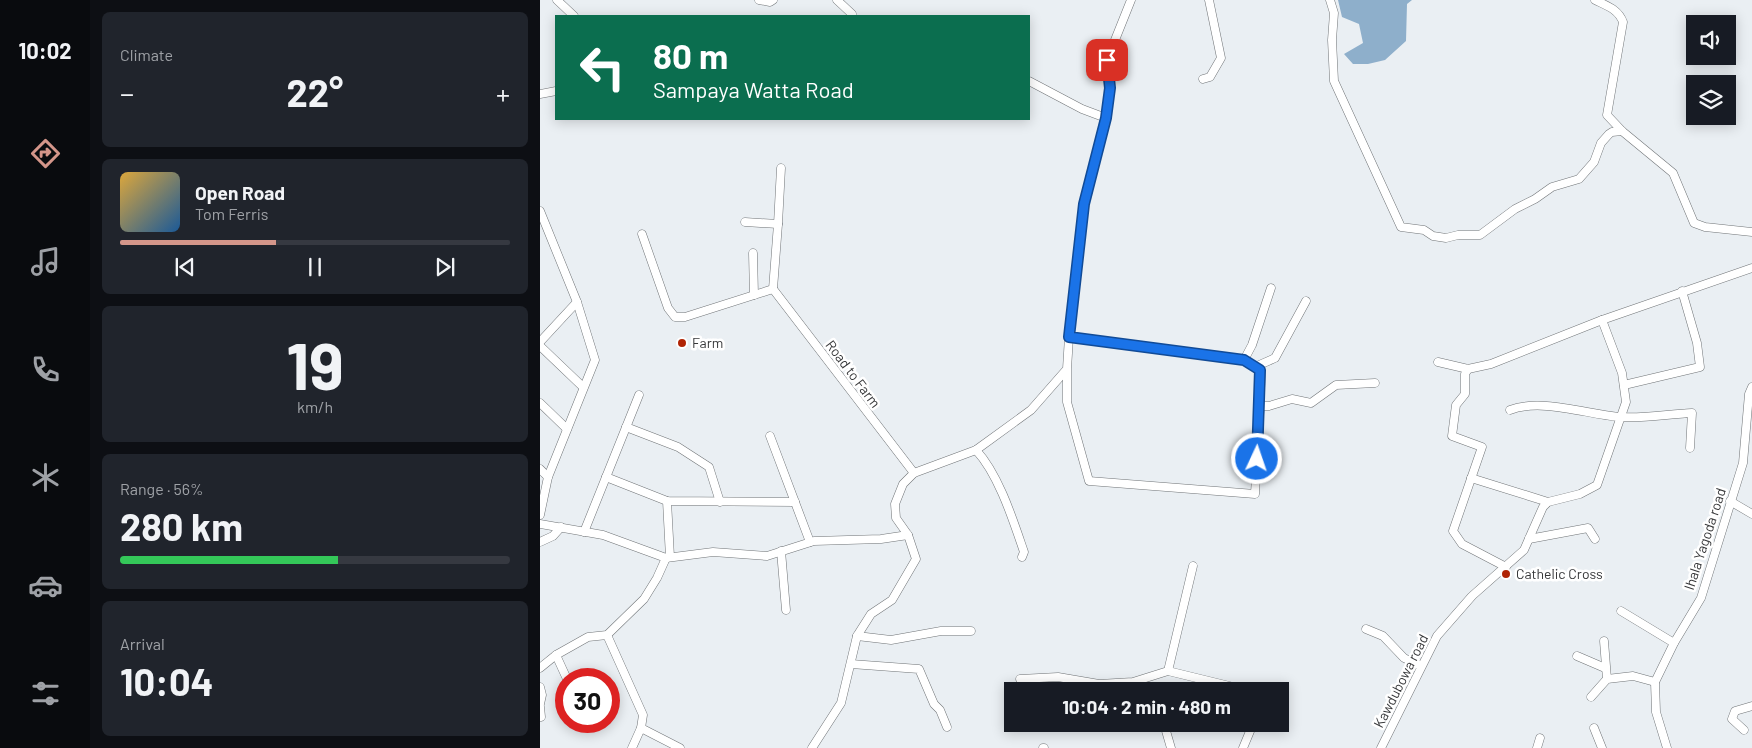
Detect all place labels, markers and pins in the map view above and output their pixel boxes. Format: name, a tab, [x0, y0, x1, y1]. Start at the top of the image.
pin	[1086, 39, 1128, 81]
place label: Farm	[692, 334, 723, 351]
marker: Farm	[676, 337, 688, 349]
place label: Cathelic Cross	[1516, 565, 1603, 582]
marker: Cathelic Cross	[1500, 568, 1512, 580]

